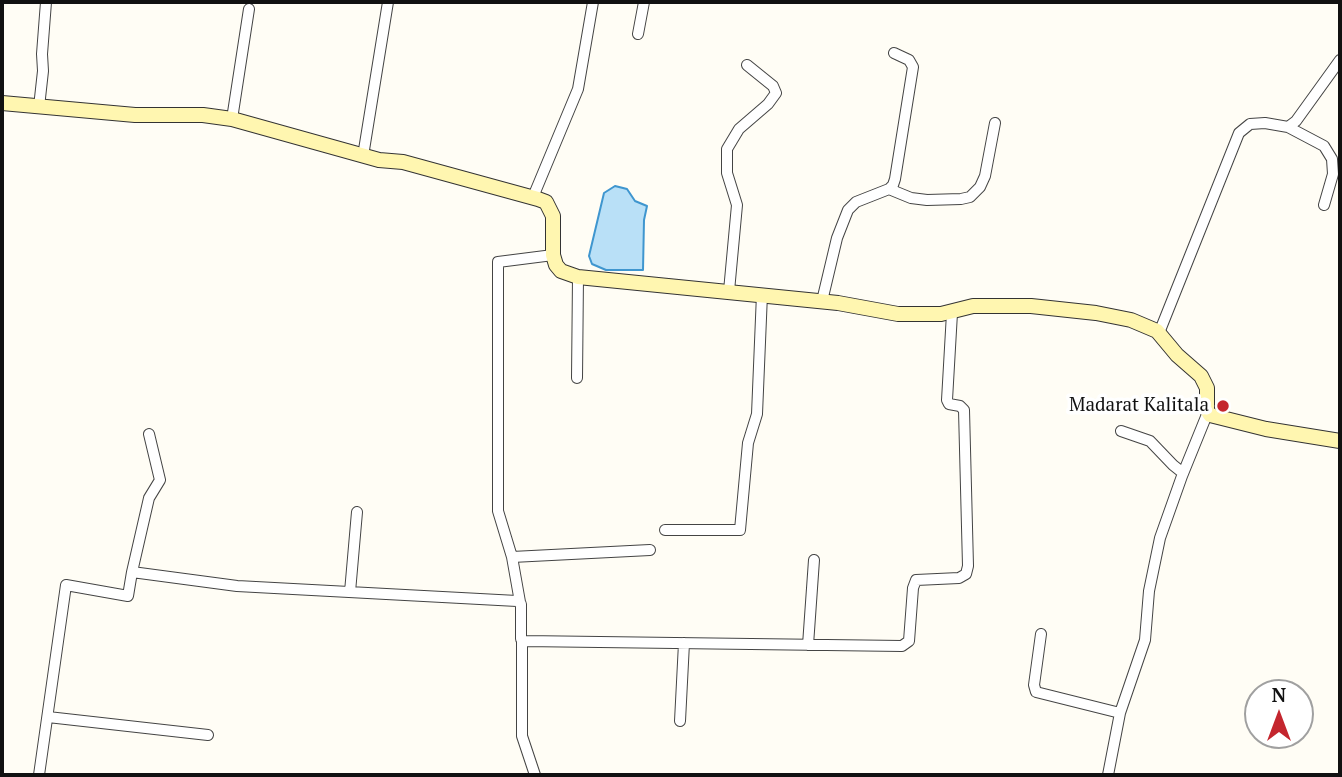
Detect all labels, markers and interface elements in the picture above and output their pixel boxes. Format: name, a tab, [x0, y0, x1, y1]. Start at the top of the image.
place label: Madarat Kalitala	[1069, 395, 1209, 417]
marker: Madarat Kalitala	[1215, 398, 1231, 414]
north arrow	[1244, 679, 1314, 749]
text: N	[1272, 682, 1286, 707]

